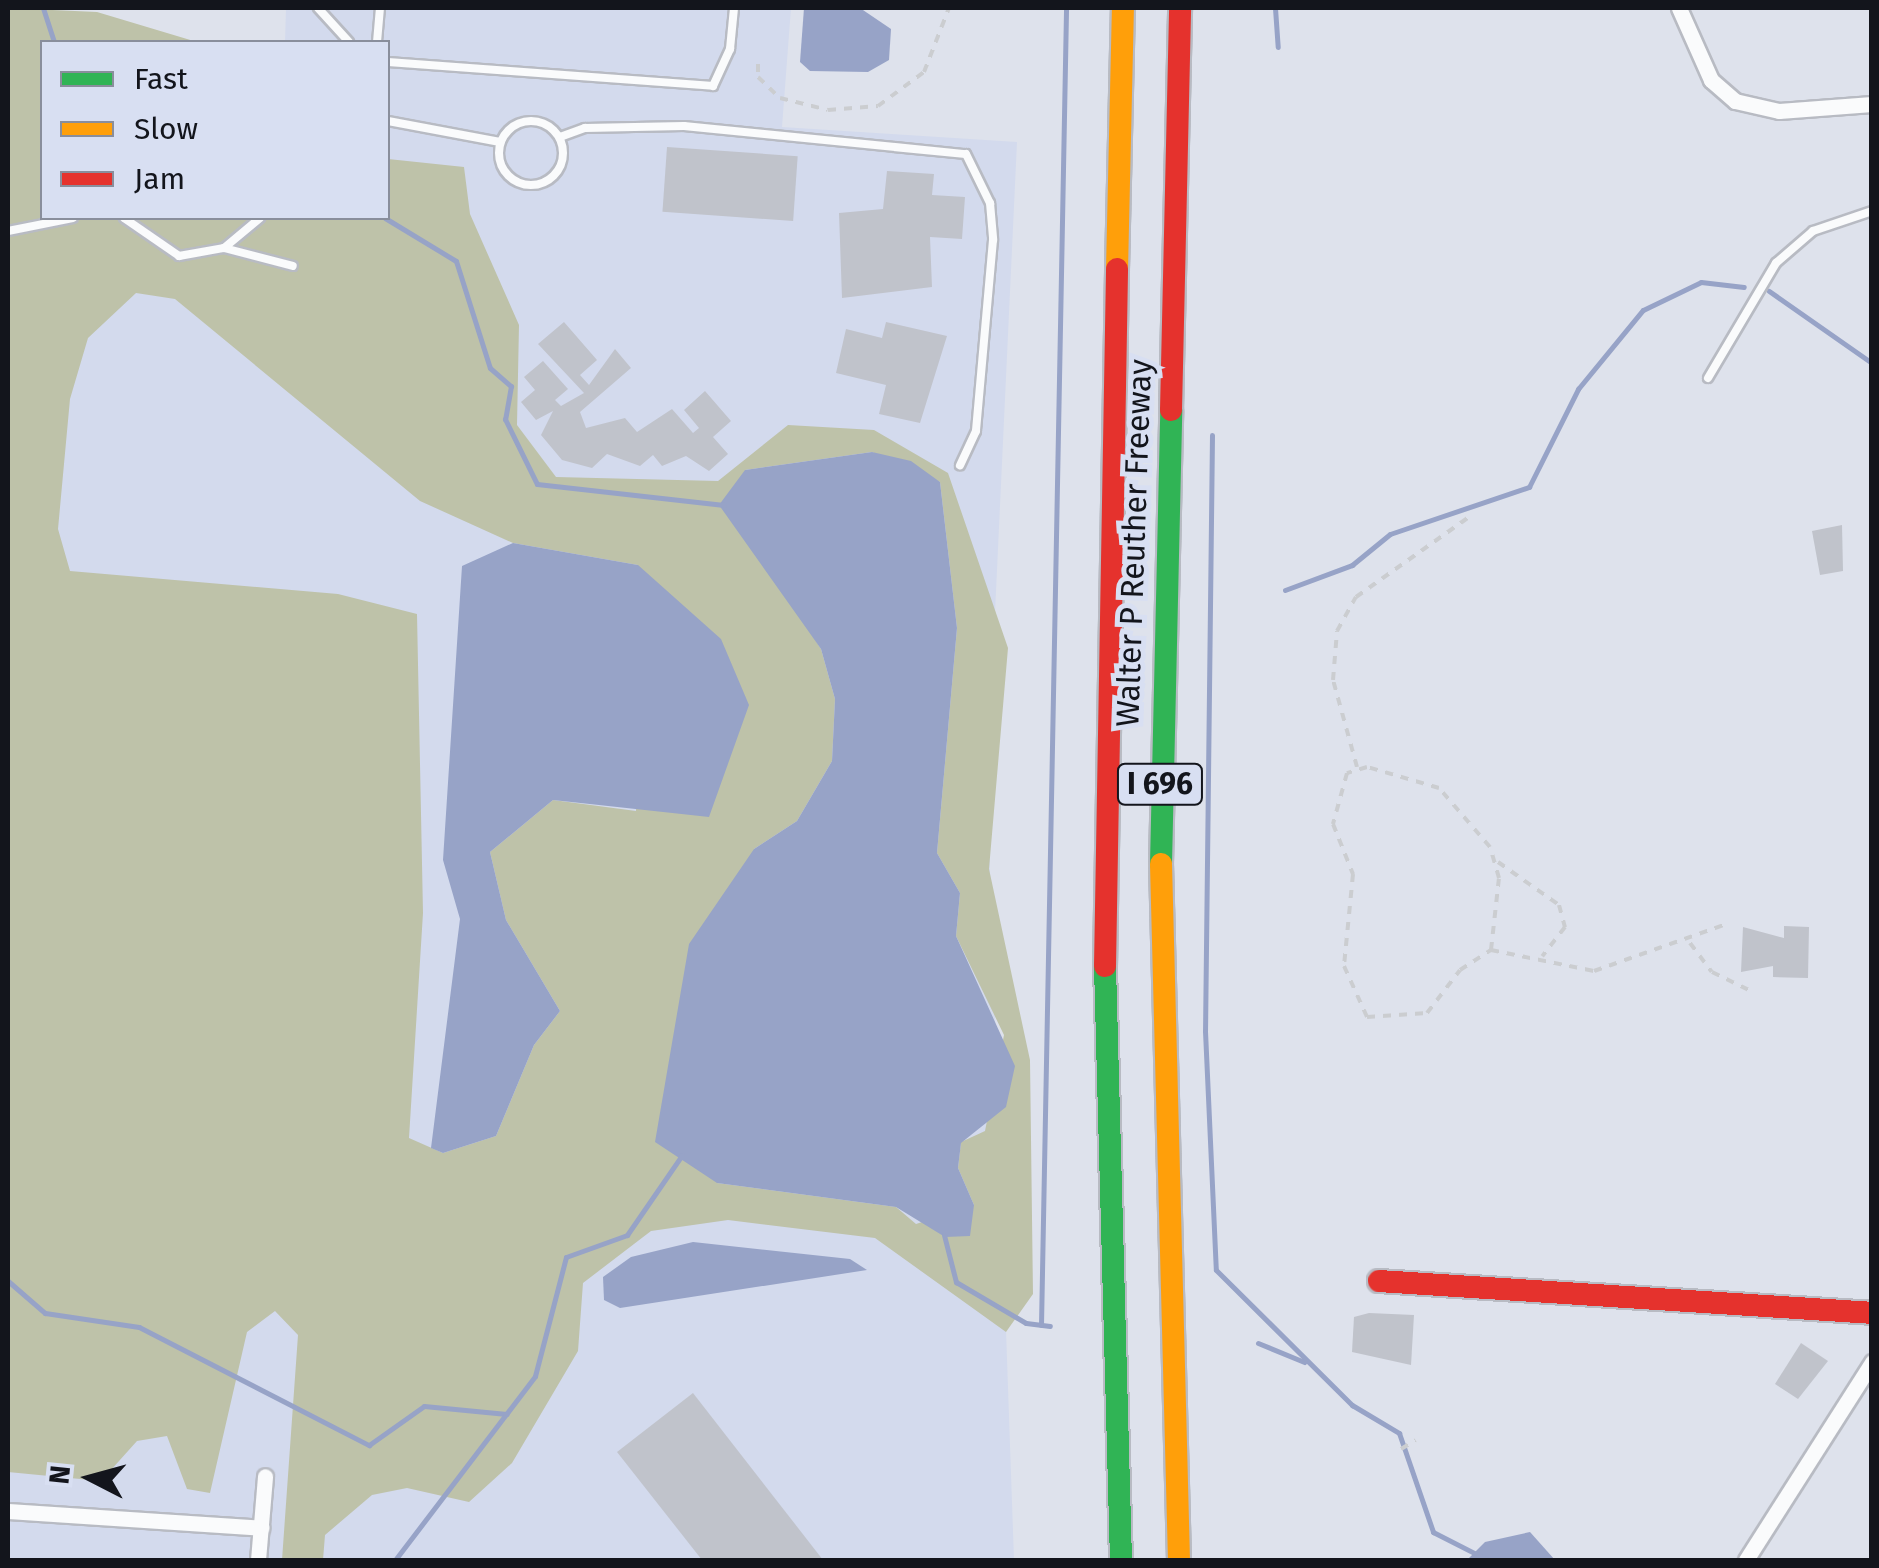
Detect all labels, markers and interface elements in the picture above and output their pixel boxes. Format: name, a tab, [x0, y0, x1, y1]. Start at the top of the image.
legend	[40, 40, 390, 220]
text: Fast	[134, 61, 188, 97]
text: Slow	[134, 111, 198, 147]
text: Jam	[134, 161, 185, 197]
street label: Walter P Reuther Freeway	[1108, 358, 1160, 728]
road number: I 696	[1115, 759, 1205, 809]
north arrow	[40, 1428, 140, 1528]
text: N	[42, 1464, 77, 1486]

